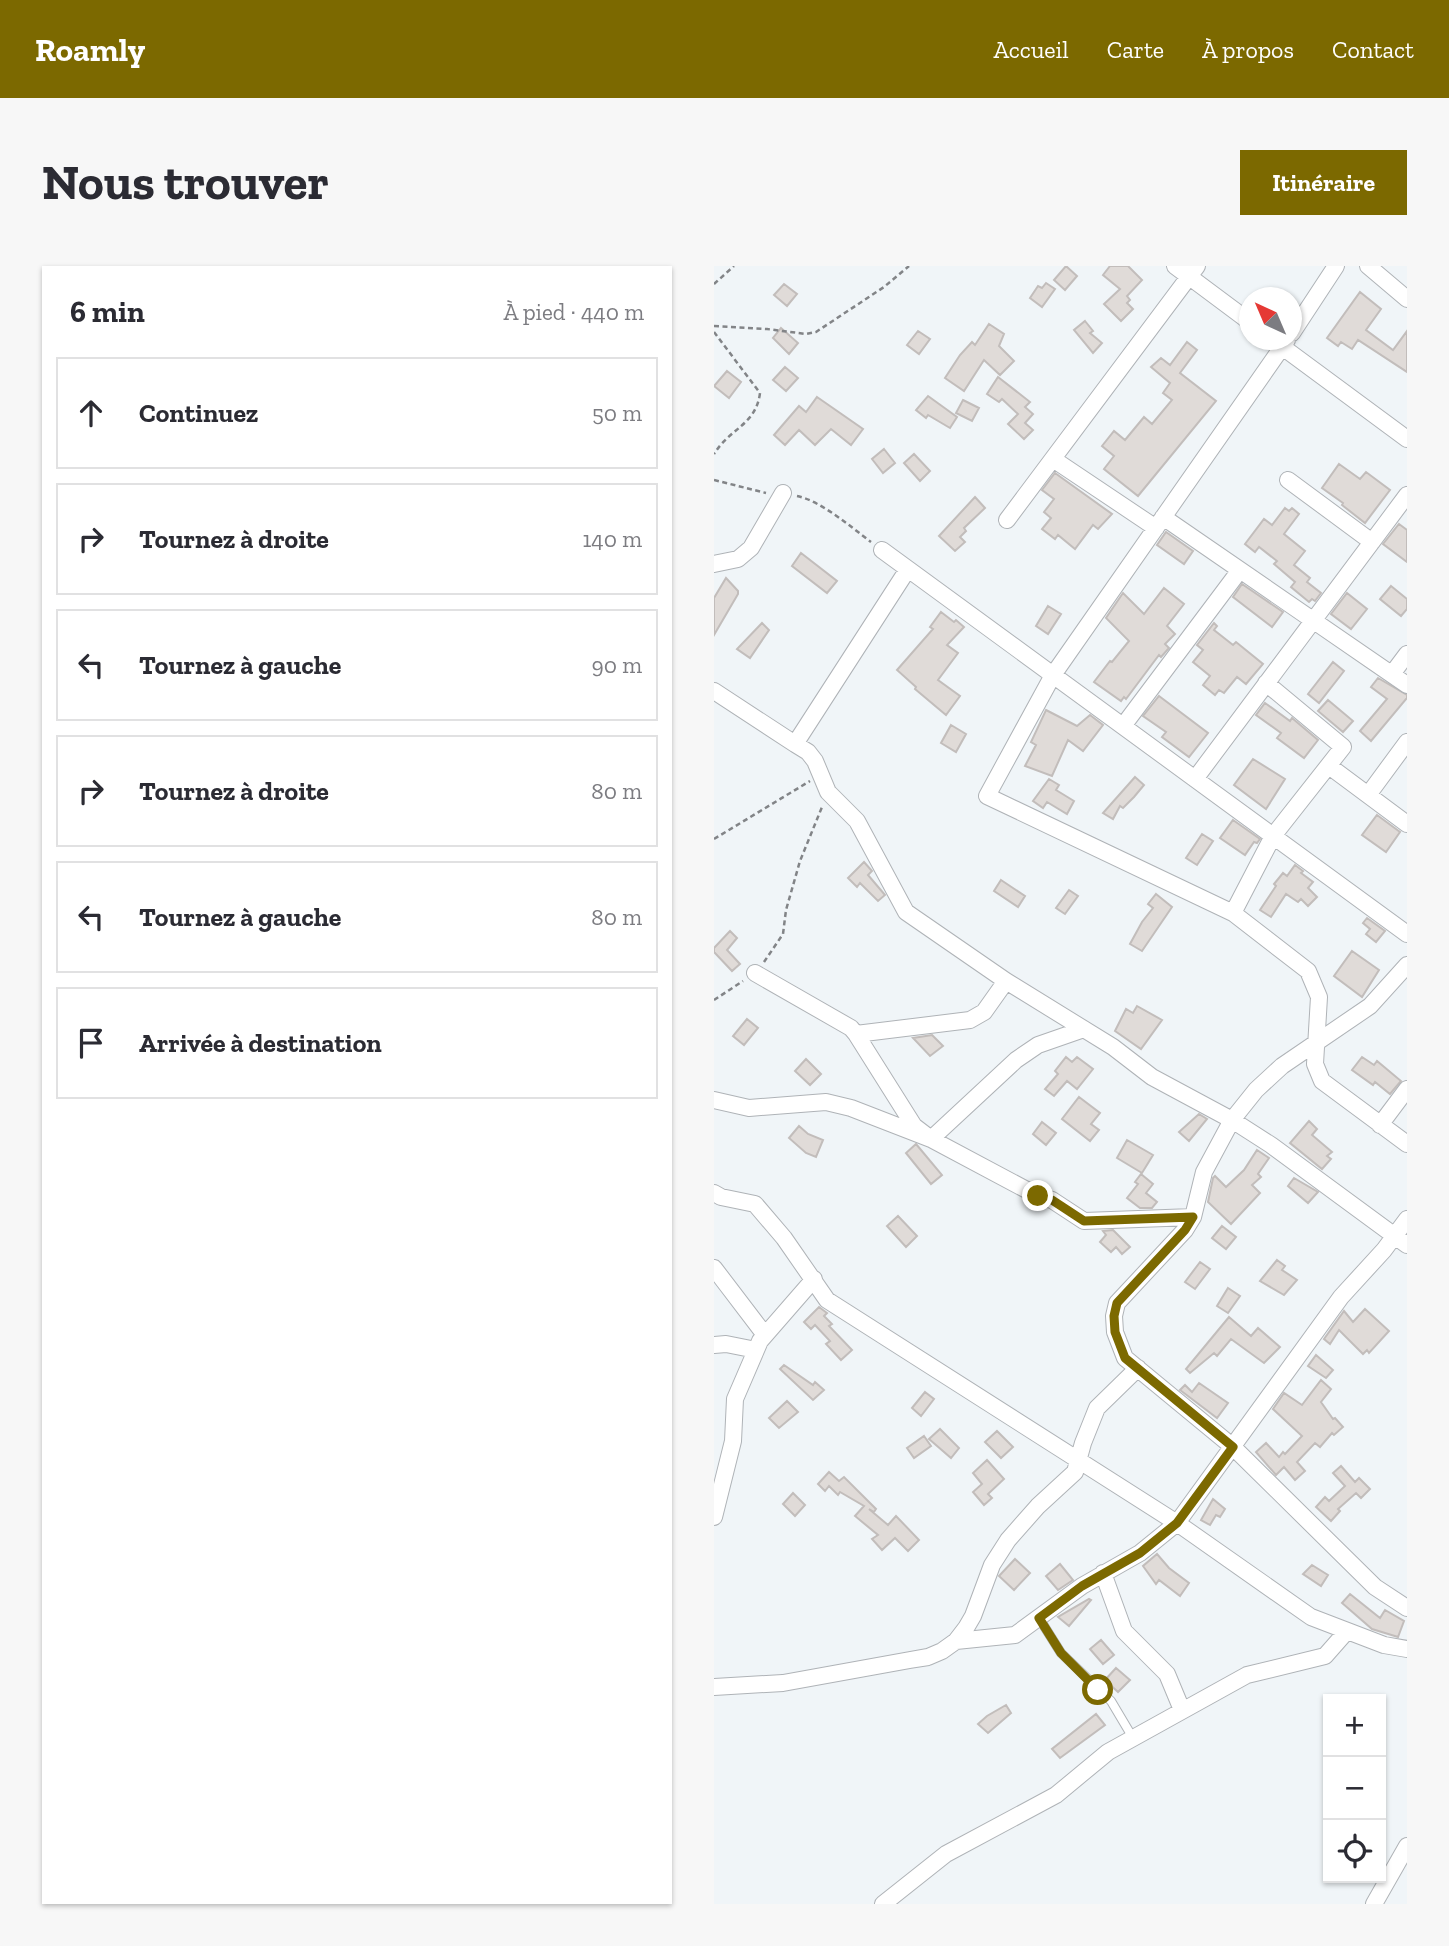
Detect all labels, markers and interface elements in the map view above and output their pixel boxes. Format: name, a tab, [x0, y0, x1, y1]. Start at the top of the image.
text: Roamly	[35, 30, 145, 69]
text: Accueil	[993, 35, 1069, 64]
text: Carte	[1107, 35, 1164, 64]
text: À propos	[1202, 35, 1294, 64]
text: Contact	[1332, 35, 1414, 64]
button: Itinéraire	[1240, 150, 1407, 215]
text: Nous trouver	[42, 153, 329, 212]
north arrow	[1239, 287, 1302, 350]
text: 6 min	[70, 294, 145, 330]
text: À pied · 440 m	[504, 298, 644, 326]
icon: ahead	[72, 394, 110, 432]
text: Continuez	[139, 397, 258, 429]
text: 50 m	[592, 399, 642, 427]
icon: right	[72, 520, 110, 558]
text: Tournez à droite	[139, 523, 329, 555]
text: 140 m	[582, 525, 642, 553]
icon: left	[72, 646, 110, 684]
text: Tournez à gauche	[139, 649, 341, 681]
text: 90 m	[591, 651, 642, 679]
icon: right	[72, 772, 110, 810]
text: Tournez à droite	[139, 775, 329, 807]
text: 80 m	[591, 777, 642, 805]
icon: left	[72, 898, 110, 936]
text: Tournez à gauche	[139, 901, 341, 933]
text: 80 m	[591, 903, 642, 931]
icon: arrive	[72, 1024, 110, 1062]
text: Arrivée à destination	[139, 1027, 382, 1059]
route end	[1022, 1180, 1053, 1211]
route start	[1082, 1674, 1113, 1705]
map controls	[1323, 1694, 1386, 1883]
button: +	[1323, 1694, 1386, 1757]
button: −	[1323, 1757, 1386, 1820]
button: locate	[1323, 1820, 1386, 1883]

